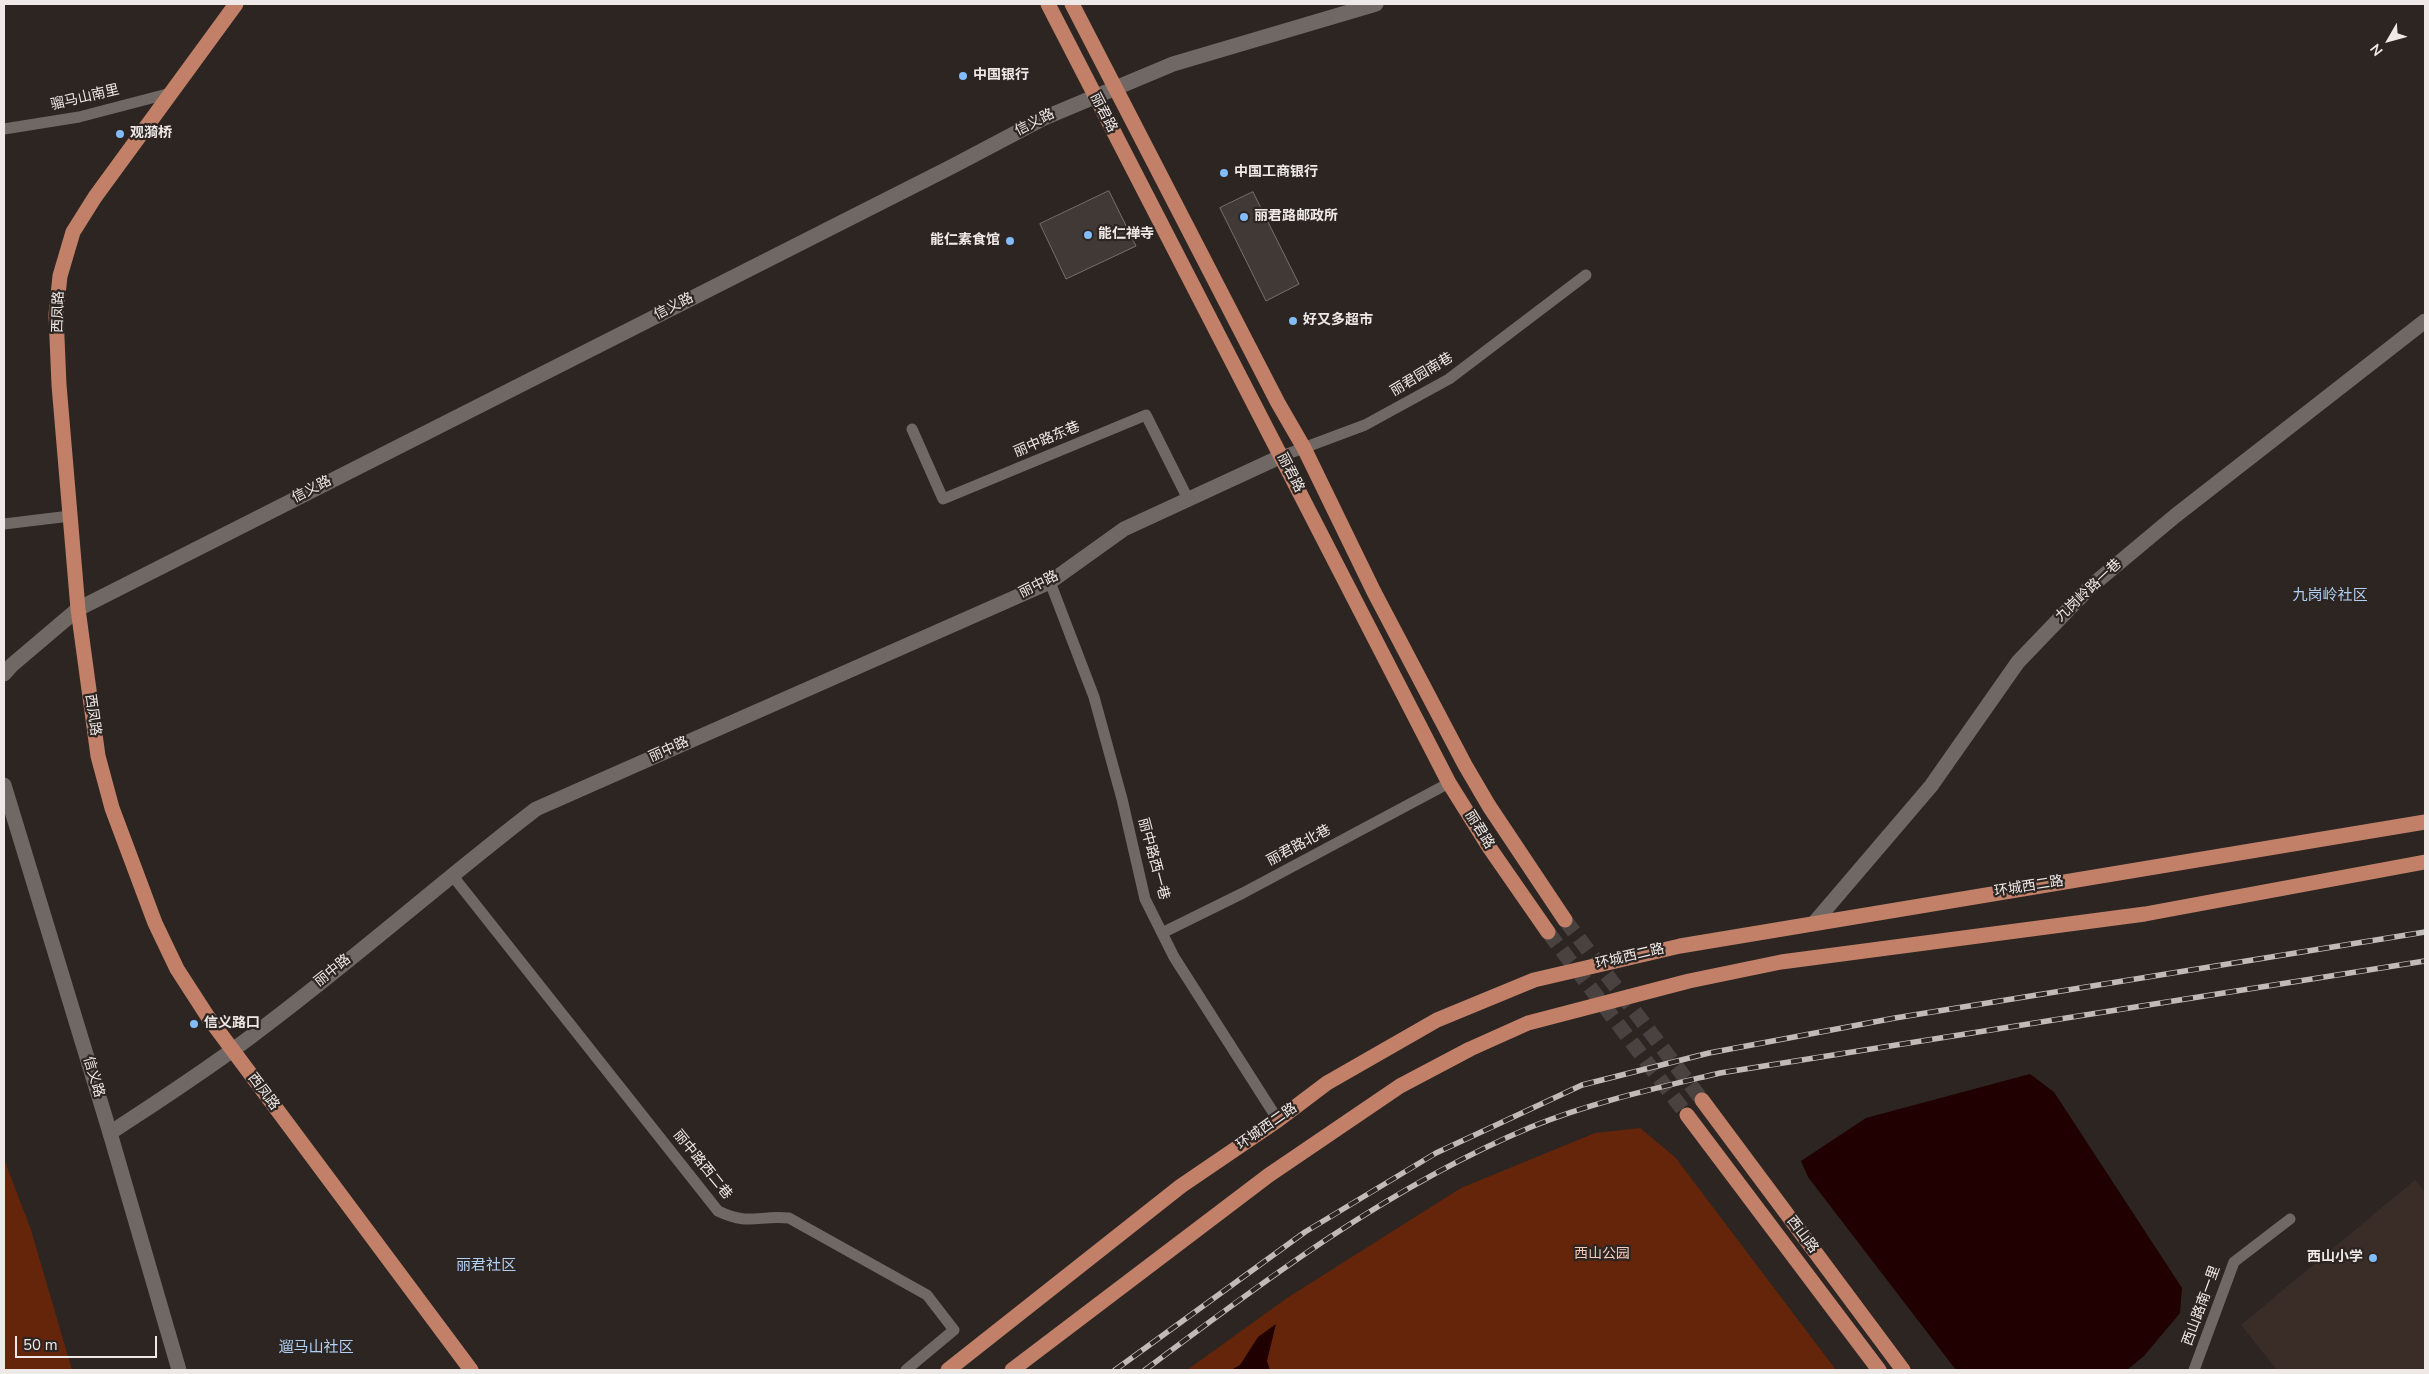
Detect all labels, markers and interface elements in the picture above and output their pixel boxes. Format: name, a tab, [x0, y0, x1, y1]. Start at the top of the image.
north arrow	[2364, 15, 2414, 65]
text: N	[2366, 40, 2388, 60]
place label: 中国银行	[973, 68, 1029, 84]
marker: 中国银行	[957, 70, 969, 82]
street label: 骝马山南里	[49, 82, 121, 114]
street label: 丽君路	[1086, 90, 1120, 136]
street label: 信义路	[1012, 106, 1058, 140]
place label: 观漪桥	[130, 126, 172, 142]
marker: 观漪桥	[114, 128, 126, 140]
place label: 中国工商银行	[1234, 165, 1318, 181]
marker: 中国工商银行	[1218, 167, 1230, 179]
place label: 丽君路邮政所	[1254, 209, 1338, 225]
marker: 丽君路邮政所	[1238, 211, 1250, 223]
place label: 能仁禅寺	[1098, 227, 1154, 243]
marker: 能仁禅寺	[1082, 229, 1094, 241]
place label: 能仁素食馆	[930, 233, 1000, 249]
marker: 能仁素食馆	[1004, 235, 1016, 247]
street label: 信义路	[651, 290, 697, 324]
street label: 西凤路	[50, 291, 68, 333]
place label: 好又多超市	[1303, 313, 1373, 329]
marker: 好又多超市	[1287, 315, 1299, 327]
street label: 丽君园南巷	[1388, 350, 1456, 400]
street label: 丽中路东巷	[1012, 419, 1082, 461]
street label: 丽君路	[1273, 450, 1307, 496]
street label: 信义路	[289, 473, 335, 507]
street label: 九岗岭路一巷	[2053, 556, 2125, 626]
street label: 丽中路	[1016, 568, 1062, 602]
district label: 九岗岭社区	[2293, 587, 2367, 605]
street label: 西凤路	[81, 693, 103, 737]
street label: 丽中路	[646, 734, 692, 766]
street label: 丽君路	[1461, 808, 1497, 852]
street label: 丽中路西一巷	[1134, 816, 1172, 902]
street label: 丽君路北巷	[1264, 822, 1334, 870]
street label: 环城西二路	[1993, 873, 2065, 901]
street label: 环城西二路	[1594, 941, 1666, 973]
street label: 丽中路	[311, 951, 355, 991]
place label: 信义路口	[204, 1016, 260, 1032]
marker: 信义路口	[188, 1018, 200, 1030]
street label: 信义路	[79, 1054, 107, 1100]
street label: 西凤路	[244, 1070, 282, 1114]
street label: 环城西二路	[1234, 1100, 1300, 1154]
street label: 丽中路西二巷	[669, 1127, 735, 1203]
street label: 西山路	[1783, 1213, 1821, 1257]
park label: 西山公园	[1574, 1247, 1630, 1263]
place label: 西山小学	[2307, 1250, 2363, 1266]
marker: 西山小学	[2367, 1252, 2379, 1264]
district label: 丽君社区	[456, 1257, 516, 1275]
street label: 西山路南一里	[2180, 1264, 2224, 1348]
scale bar	[18, 1326, 160, 1358]
text: 50 m	[23, 1335, 58, 1355]
district label: 遛马山社区	[279, 1339, 353, 1357]

